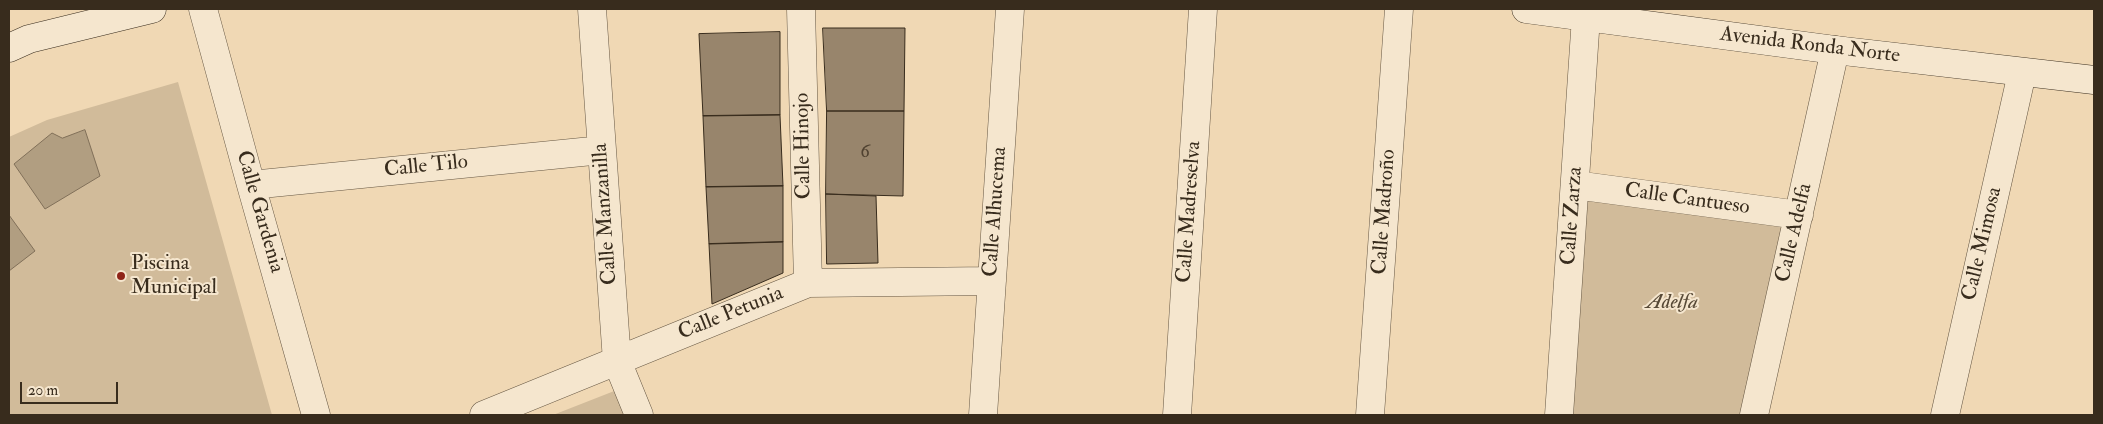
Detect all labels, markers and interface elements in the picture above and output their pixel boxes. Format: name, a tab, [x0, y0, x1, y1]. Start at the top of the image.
street label: Avenida Ronda Norte	[1719, 22, 1901, 70]
street label: Calle Hinojo	[790, 93, 818, 199]
street label: Calle Madreselva	[1172, 140, 1208, 284]
street label: Calle Manzanilla	[588, 142, 624, 286]
house number: 6	[860, 142, 870, 164]
street label: Calle Alhucema	[979, 146, 1013, 278]
street label: Calle Gardenia	[230, 148, 288, 276]
street label: Calle Madroño	[1368, 148, 1402, 276]
street label: Calle Tilo	[383, 150, 469, 184]
street label: Calle Zarza	[1557, 166, 1589, 266]
street label: Calle Cantueso	[1623, 179, 1751, 221]
street label: Calle Adelfa	[1771, 181, 1819, 285]
street label: Calle Mimosa	[1958, 185, 2008, 303]
place label: Piscina Municipal	[131, 251, 217, 301]
marker: Piscina Municipal	[115, 270, 127, 282]
street label: Calle Petunia	[675, 282, 787, 346]
park label: Adelfa	[1646, 290, 1698, 316]
scale bar	[22, 372, 120, 404]
text: 20 m	[28, 381, 58, 400]

